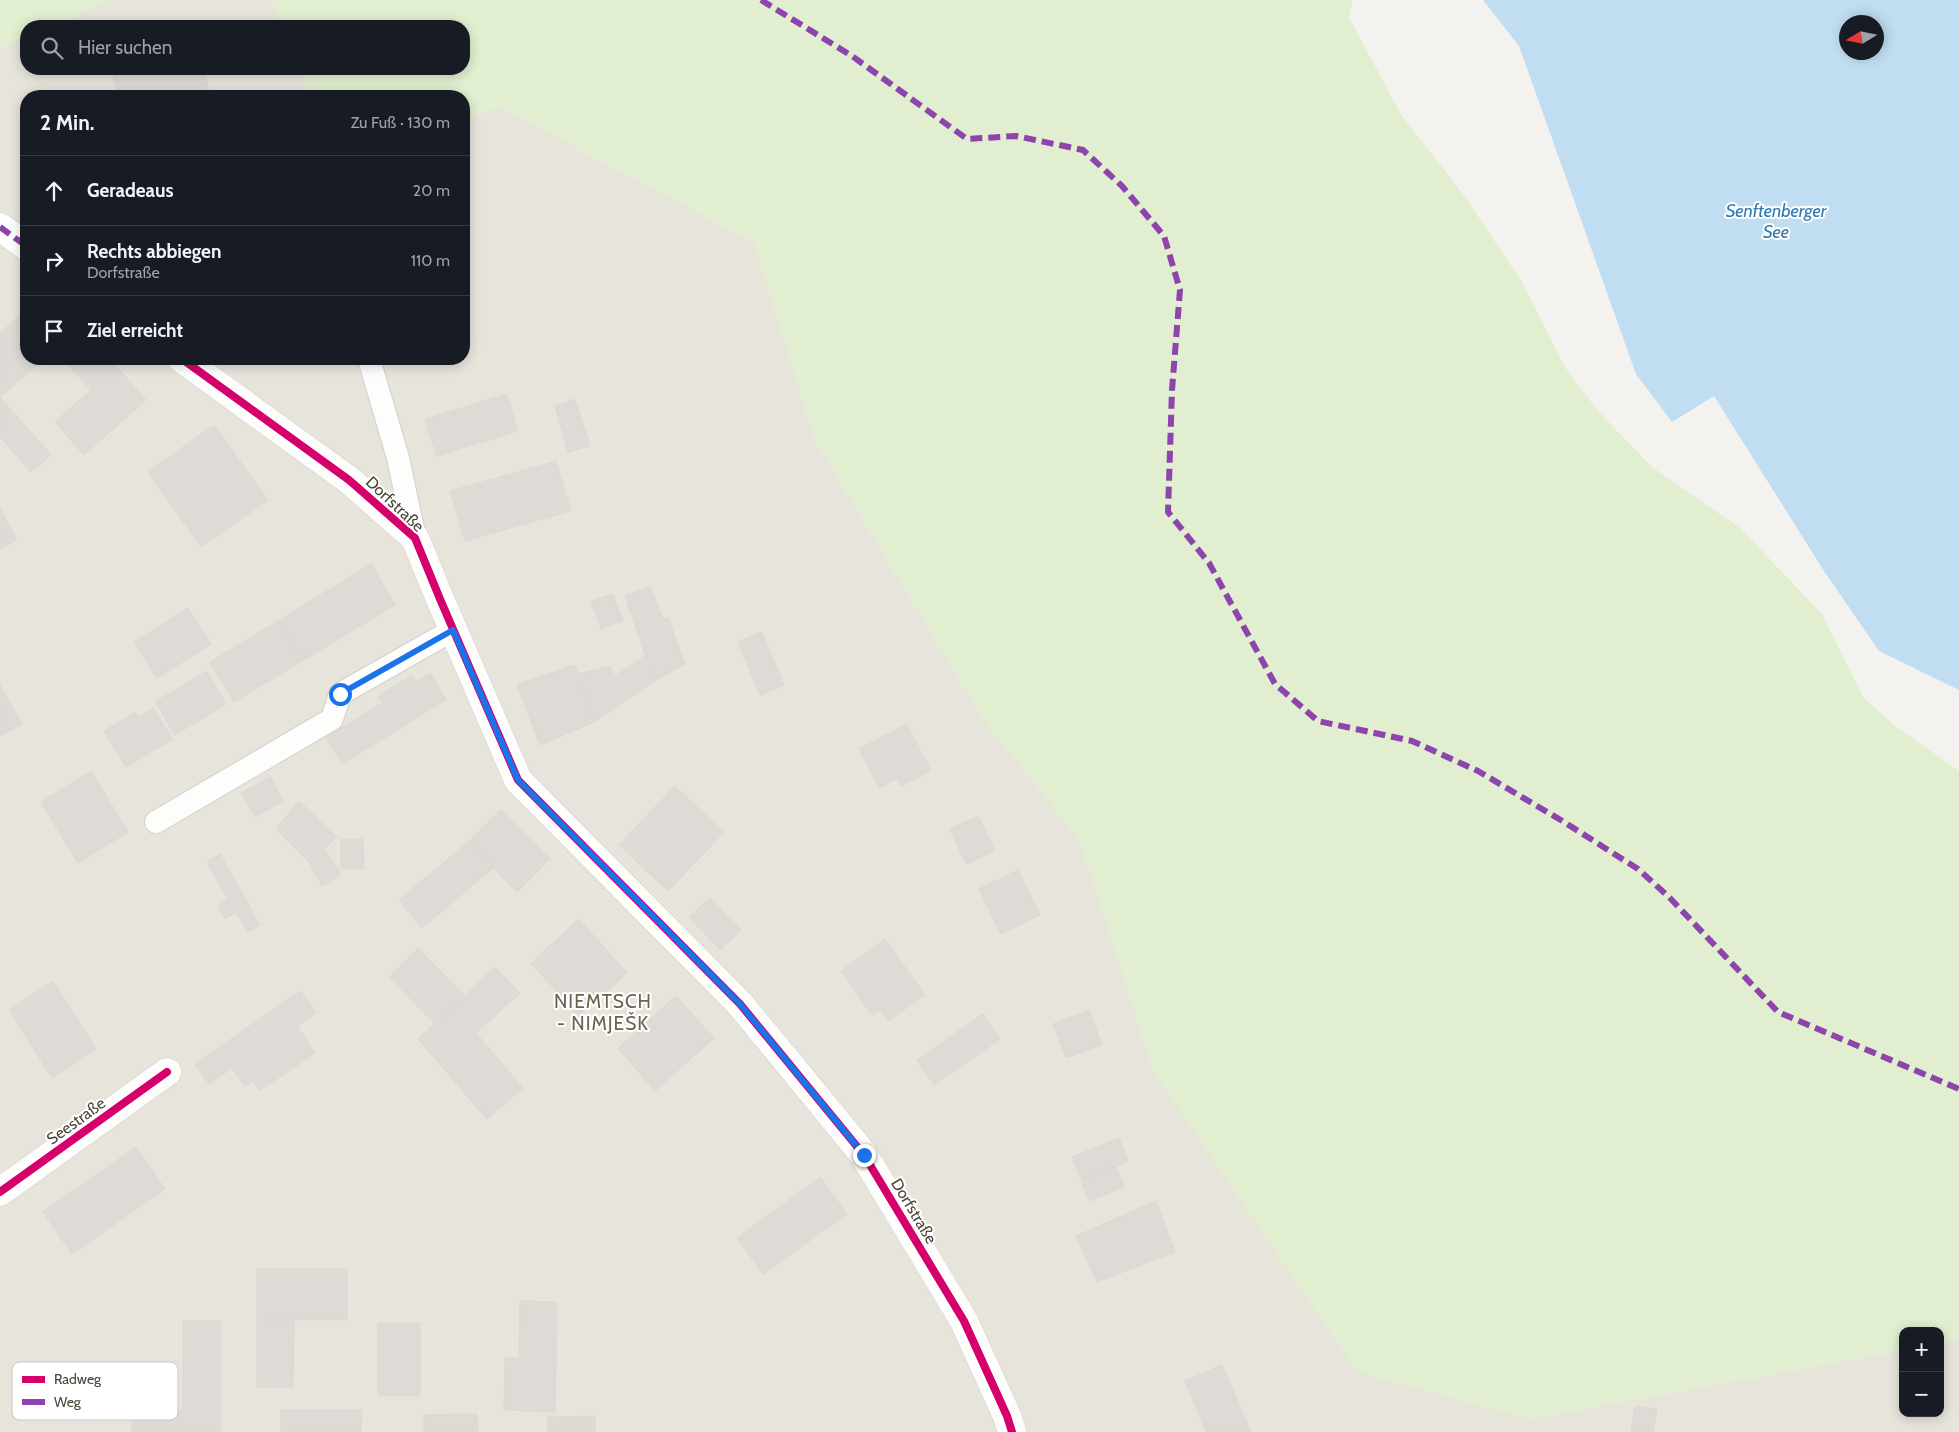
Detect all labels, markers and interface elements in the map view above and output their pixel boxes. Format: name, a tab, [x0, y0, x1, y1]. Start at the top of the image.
north arrow	[1839, 15, 1884, 60]
search box	[20, 20, 470, 75]
icon: search	[38, 34, 66, 62]
text: Hier suchen	[78, 36, 172, 59]
text: 2 Min.	[40, 110, 94, 135]
text: Zu Fuß · 130 m	[351, 113, 450, 132]
icon: ahead	[40, 177, 68, 205]
text: Geradeaus	[87, 179, 173, 202]
text: 20 m	[413, 181, 450, 200]
water label: Senftenberger See	[1726, 200, 1828, 243]
text: Rechts abbiegen	[87, 240, 221, 263]
icon: right	[40, 247, 68, 275]
text: 110 m	[411, 251, 450, 270]
text: Dorfstraße	[87, 263, 160, 282]
icon: arrive	[40, 317, 68, 345]
text: Ziel erreicht	[87, 319, 183, 342]
street label: Dorfstraße	[362, 472, 428, 536]
route start	[329, 683, 352, 706]
district label: NIEMTSCH - NIMJEŠK	[554, 990, 652, 1035]
street label: Seestraße	[43, 1093, 109, 1149]
route end	[853, 1144, 876, 1167]
street label: Dorfstraße	[887, 1175, 941, 1247]
map controls	[1899, 1327, 1944, 1417]
button: +	[1899, 1327, 1944, 1372]
legend	[12, 1362, 178, 1420]
text: Radweg	[54, 1370, 102, 1388]
button: −	[1899, 1372, 1944, 1417]
text: Weg	[54, 1393, 82, 1411]

